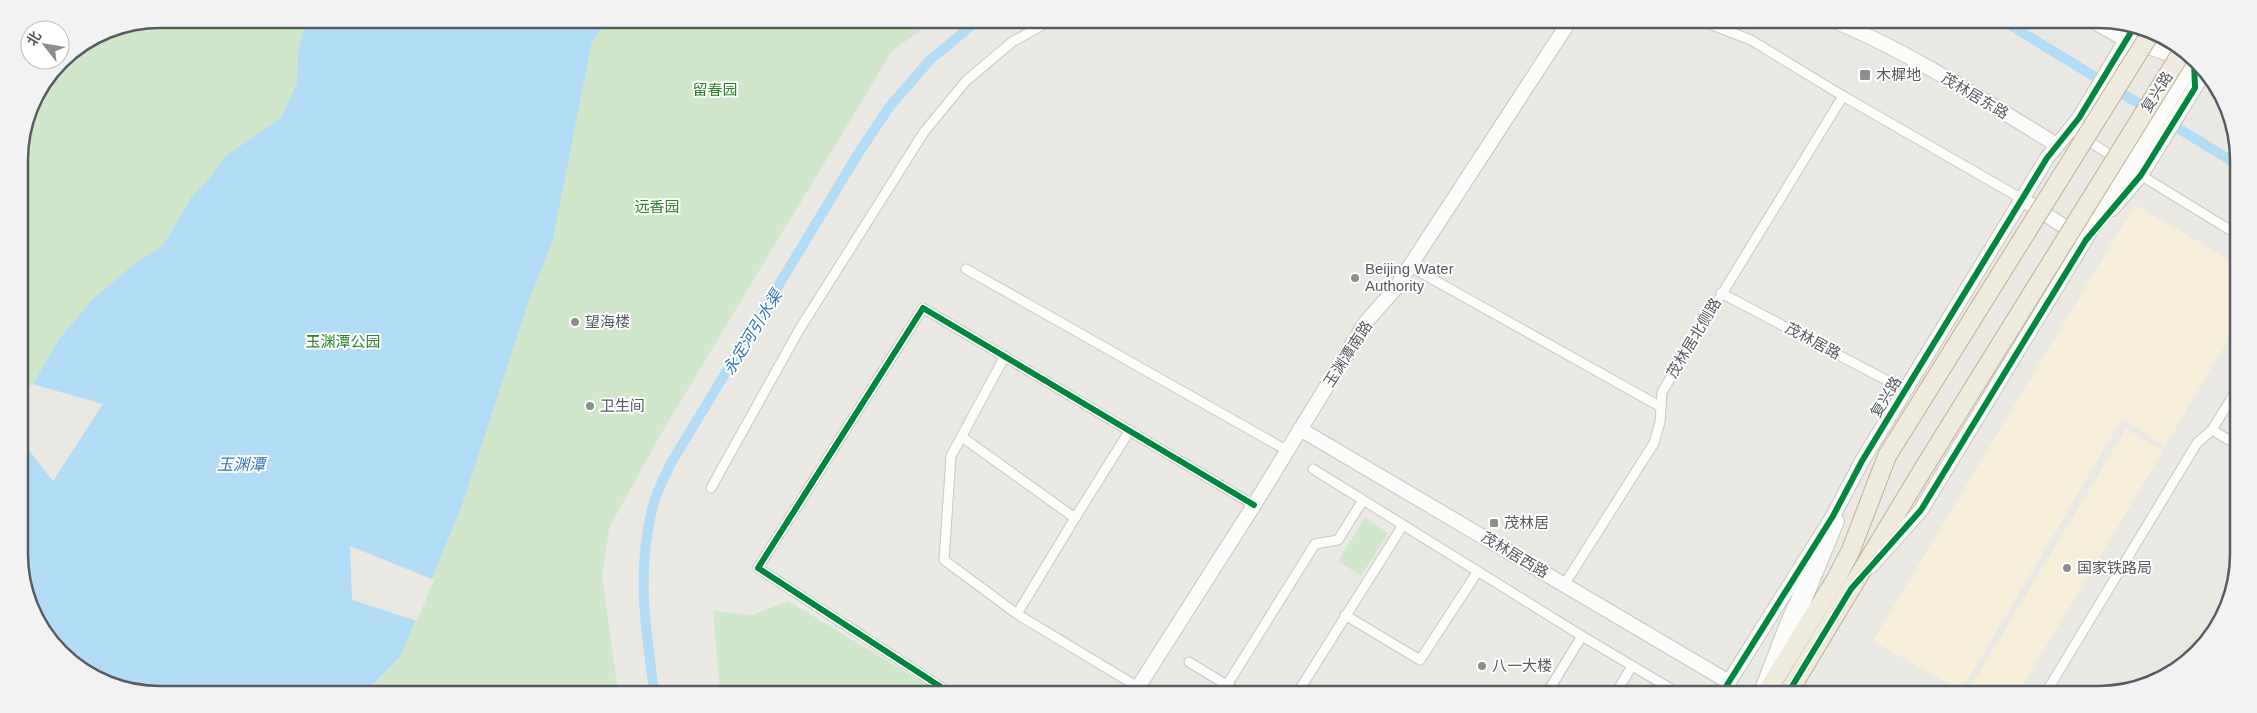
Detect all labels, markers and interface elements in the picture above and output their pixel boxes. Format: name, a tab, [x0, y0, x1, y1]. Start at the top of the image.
north arrow	[20, 20, 70, 70]
text: 北	[23, 28, 44, 48]
place label: 木樨地	[1876, 66, 1921, 83]
marker: 木樨地	[1858, 68, 1872, 82]
street label: 复兴路	[2137, 68, 2176, 115]
street label: 茂林居东路	[1939, 69, 2012, 122]
park label: 留春园	[692, 81, 738, 98]
park label: 远香园	[634, 198, 680, 215]
place label: Beijing Water Authority	[1365, 260, 1454, 294]
marker: Beijing Water Authority	[1349, 272, 1361, 284]
water label: 永定河引水渠	[720, 285, 786, 377]
street label: 茂林居北侧路	[1663, 295, 1724, 381]
place label: 望海楼	[585, 313, 630, 330]
marker: 望海楼	[569, 316, 581, 328]
street label: 玉渊潭南路	[1320, 318, 1375, 390]
street label: 茂林居路	[1783, 319, 1844, 362]
park label: 玉渊潭公园	[305, 333, 381, 350]
street label: 复兴路	[1867, 373, 1904, 420]
place label: 卫生间	[600, 397, 645, 414]
marker: 卫生间	[584, 400, 596, 412]
water label: 玉渊潭	[217, 456, 268, 473]
place label: 茂林居	[1504, 514, 1549, 531]
marker: 茂林居	[1488, 517, 1500, 529]
street label: 茂林居西路	[1479, 528, 1552, 581]
place label: 国家铁路局	[2077, 559, 2152, 576]
marker: 国家铁路局	[2061, 562, 2073, 574]
place label: 八一大楼	[1492, 657, 1552, 674]
marker: 八一大楼	[1476, 660, 1488, 672]

